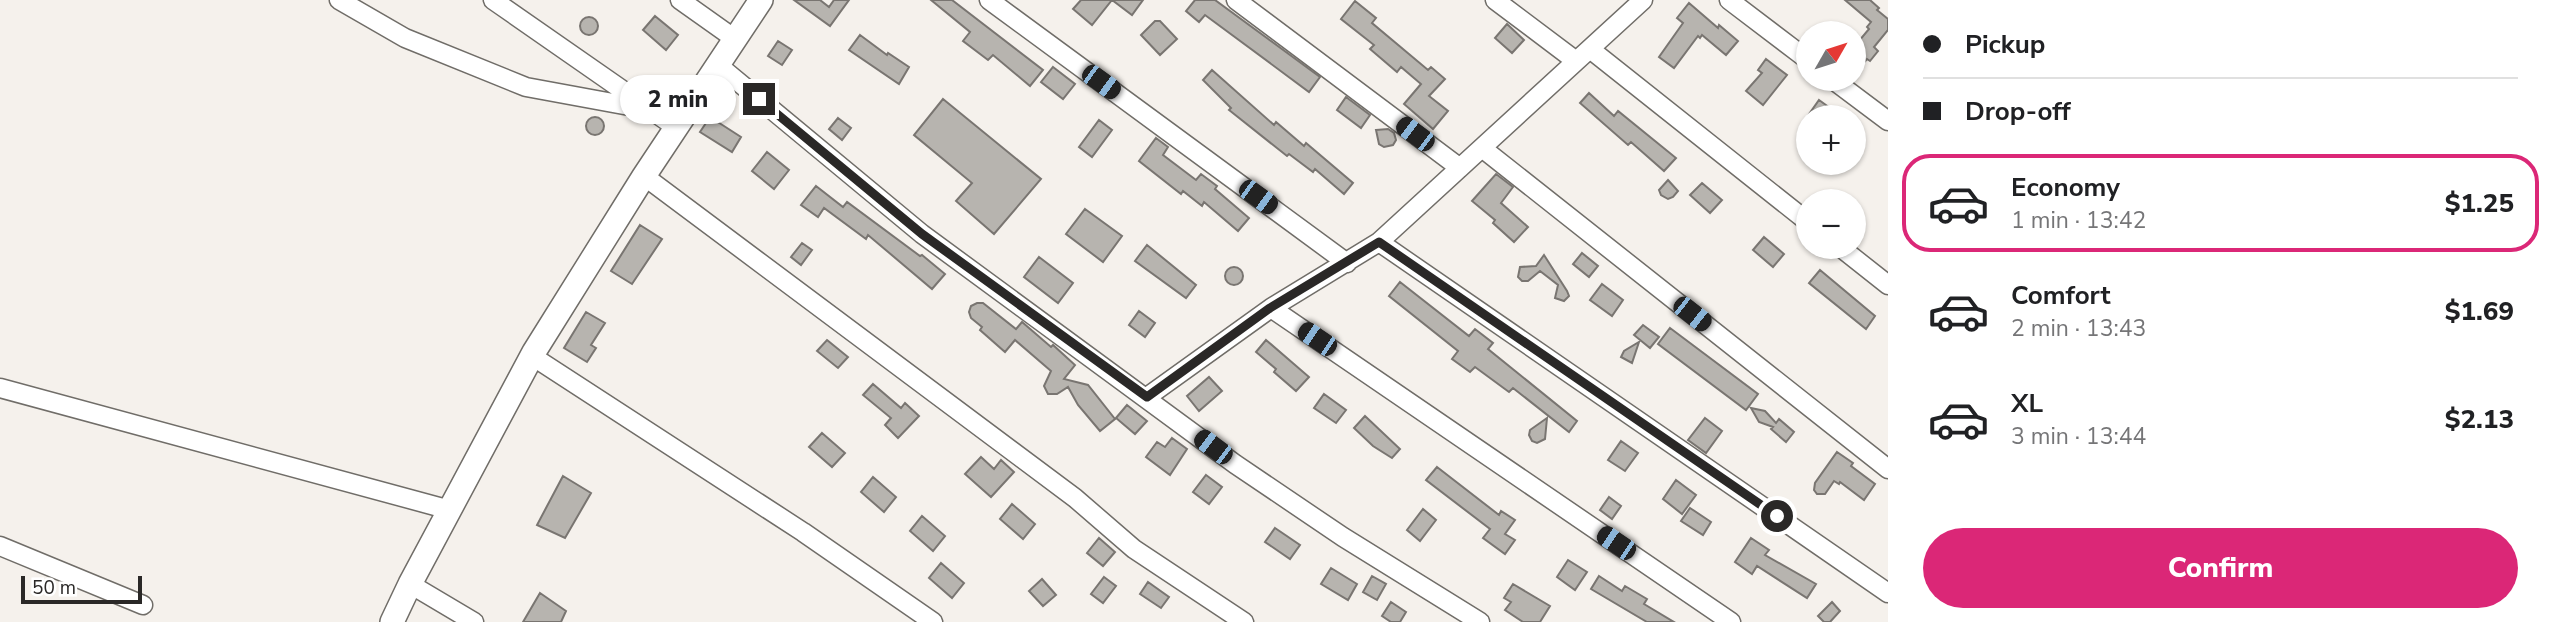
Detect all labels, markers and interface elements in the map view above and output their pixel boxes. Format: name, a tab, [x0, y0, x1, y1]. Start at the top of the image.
north arrow	[1796, 21, 1866, 91]
map controls	[1796, 21, 1866, 259]
text: Pickup	[1965, 27, 2045, 62]
car	[1078, 61, 1125, 103]
callout: 2 min	[619, 74, 734, 124]
route end	[743, 83, 775, 115]
text: 2 min	[648, 84, 708, 115]
text: Drop-off	[1965, 94, 2071, 129]
button: +	[1796, 105, 1866, 175]
car	[1392, 113, 1439, 155]
text: Economy	[2011, 170, 2120, 205]
icon: car	[1927, 172, 1990, 235]
car	[1235, 176, 1282, 218]
text: $1.25	[2445, 186, 2514, 221]
button: −	[1796, 189, 1866, 259]
text: 1 min · 13:42	[2011, 205, 2146, 236]
text: Comfort	[2011, 278, 2111, 313]
icon: car	[1927, 280, 1990, 343]
car	[1669, 293, 1716, 335]
text: $1.69	[2445, 294, 2514, 329]
text: 2 min · 13:43	[2011, 313, 2146, 344]
car	[1294, 319, 1341, 359]
text: XL	[2011, 386, 2043, 421]
icon: car	[1927, 388, 1990, 451]
text: $2.13	[2445, 402, 2514, 437]
text: 3 min · 13:44	[2011, 421, 2146, 452]
car	[1190, 426, 1237, 468]
route start	[1761, 500, 1793, 532]
car	[1593, 523, 1640, 563]
button: Confirm	[1923, 528, 2518, 608]
scale bar	[21, 573, 142, 605]
text: 50 m	[32, 575, 76, 601]

